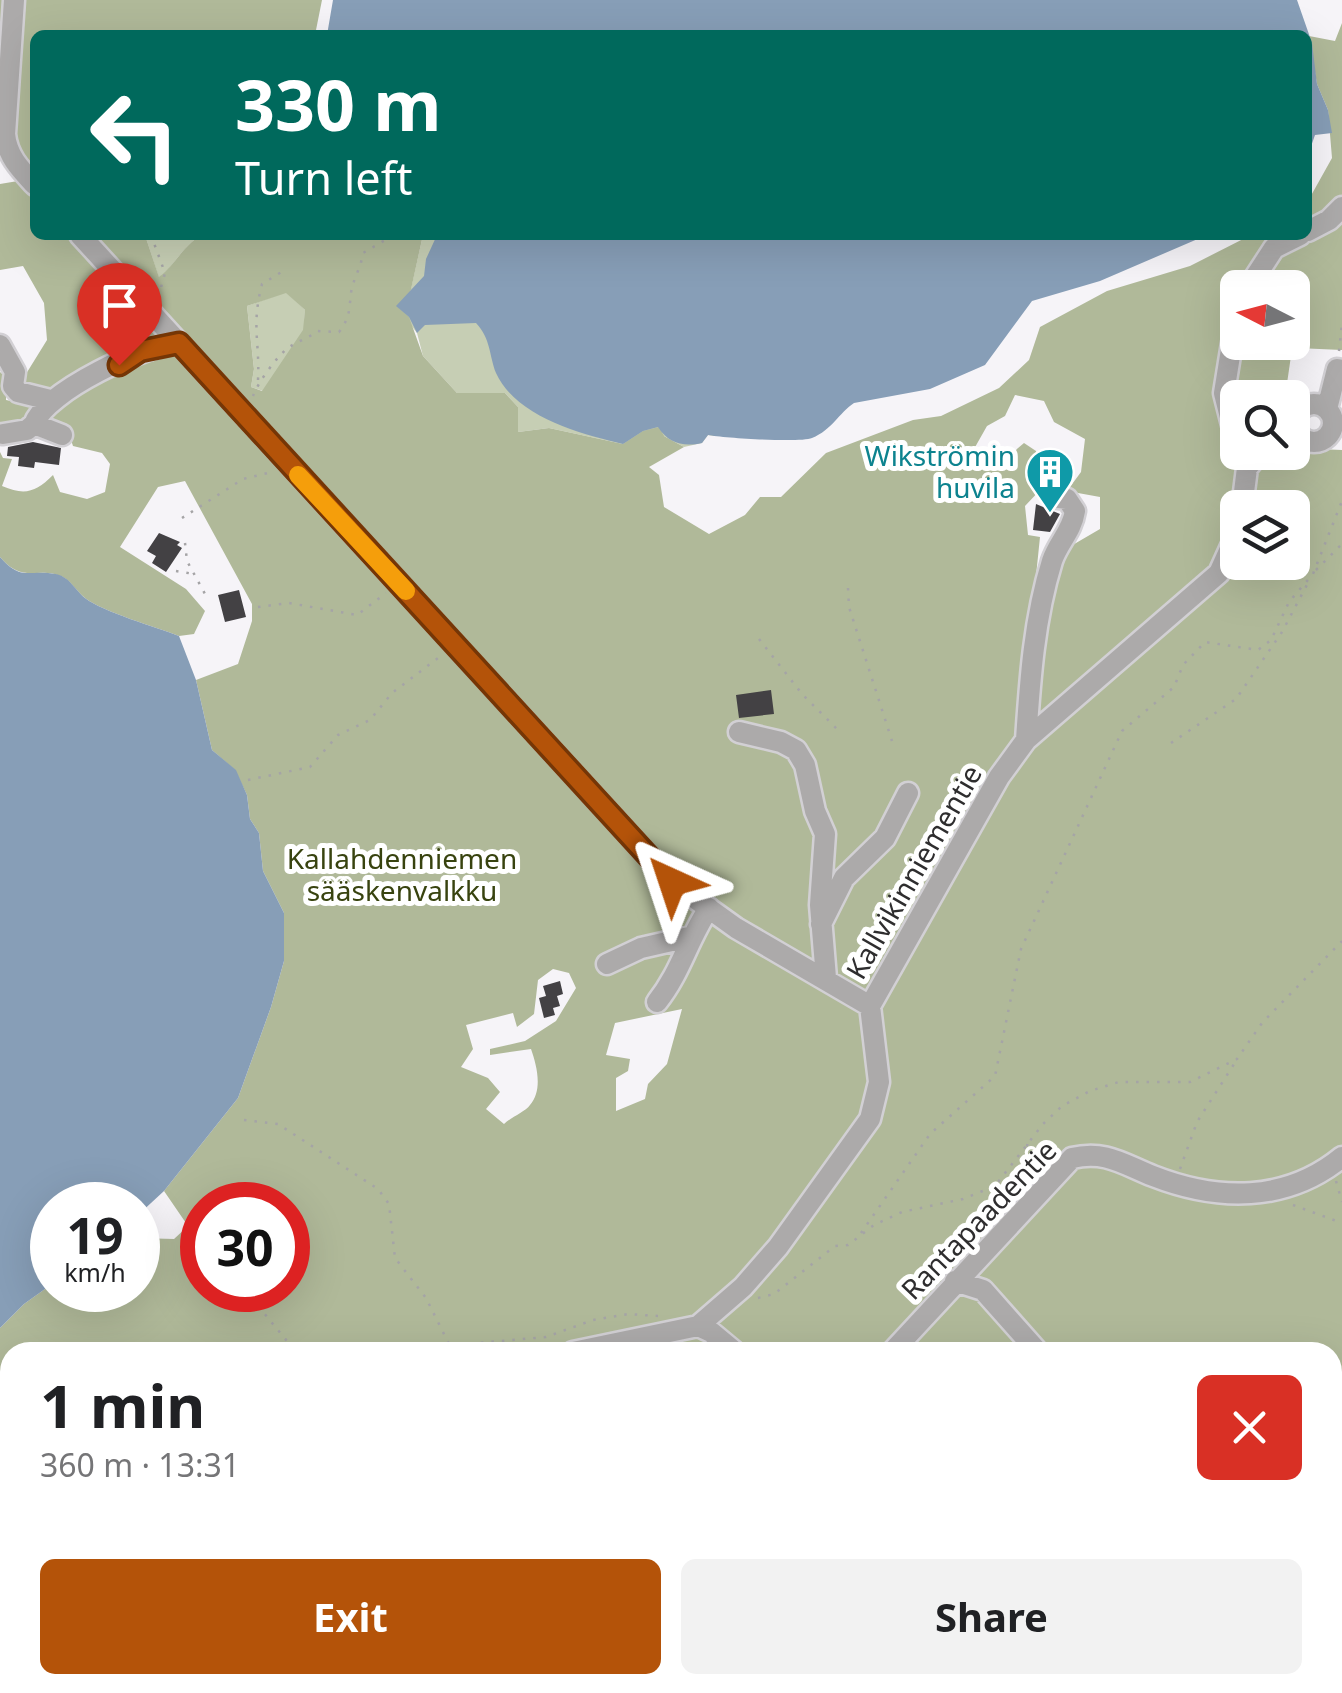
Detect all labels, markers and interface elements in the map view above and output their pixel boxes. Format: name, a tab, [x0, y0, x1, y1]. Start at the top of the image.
text: 330 m	[235, 56, 442, 152]
icon: left	[70, 70, 200, 200]
text: Turn left	[235, 147, 412, 208]
pin	[77, 263, 162, 366]
north arrow	[1220, 270, 1310, 360]
map controls	[1220, 270, 1310, 580]
icon: arrive	[92, 278, 147, 333]
button: search	[1220, 380, 1310, 470]
place label: Wikströmin huvila	[865, 436, 1015, 506]
building icon: Wikströmin huvila	[1024, 446, 1076, 514]
button: layers	[1220, 490, 1310, 580]
street label: Kallvikinniementie	[836, 758, 990, 985]
position arrow	[620, 830, 724, 934]
park label: Kallahdenniemen sääskenvalkku	[287, 839, 517, 909]
street label: Rantapaadentie	[892, 1131, 1064, 1307]
speed limit sign: 30	[180, 1182, 310, 1312]
text: 19	[66, 1201, 124, 1269]
text: km/h	[64, 1255, 126, 1289]
text: 1 min	[40, 1364, 205, 1446]
button: close	[1197, 1375, 1302, 1480]
text: 360 m · 13:31	[40, 1443, 240, 1486]
button: Exit	[40, 1559, 661, 1674]
button: Share	[681, 1559, 1302, 1674]

